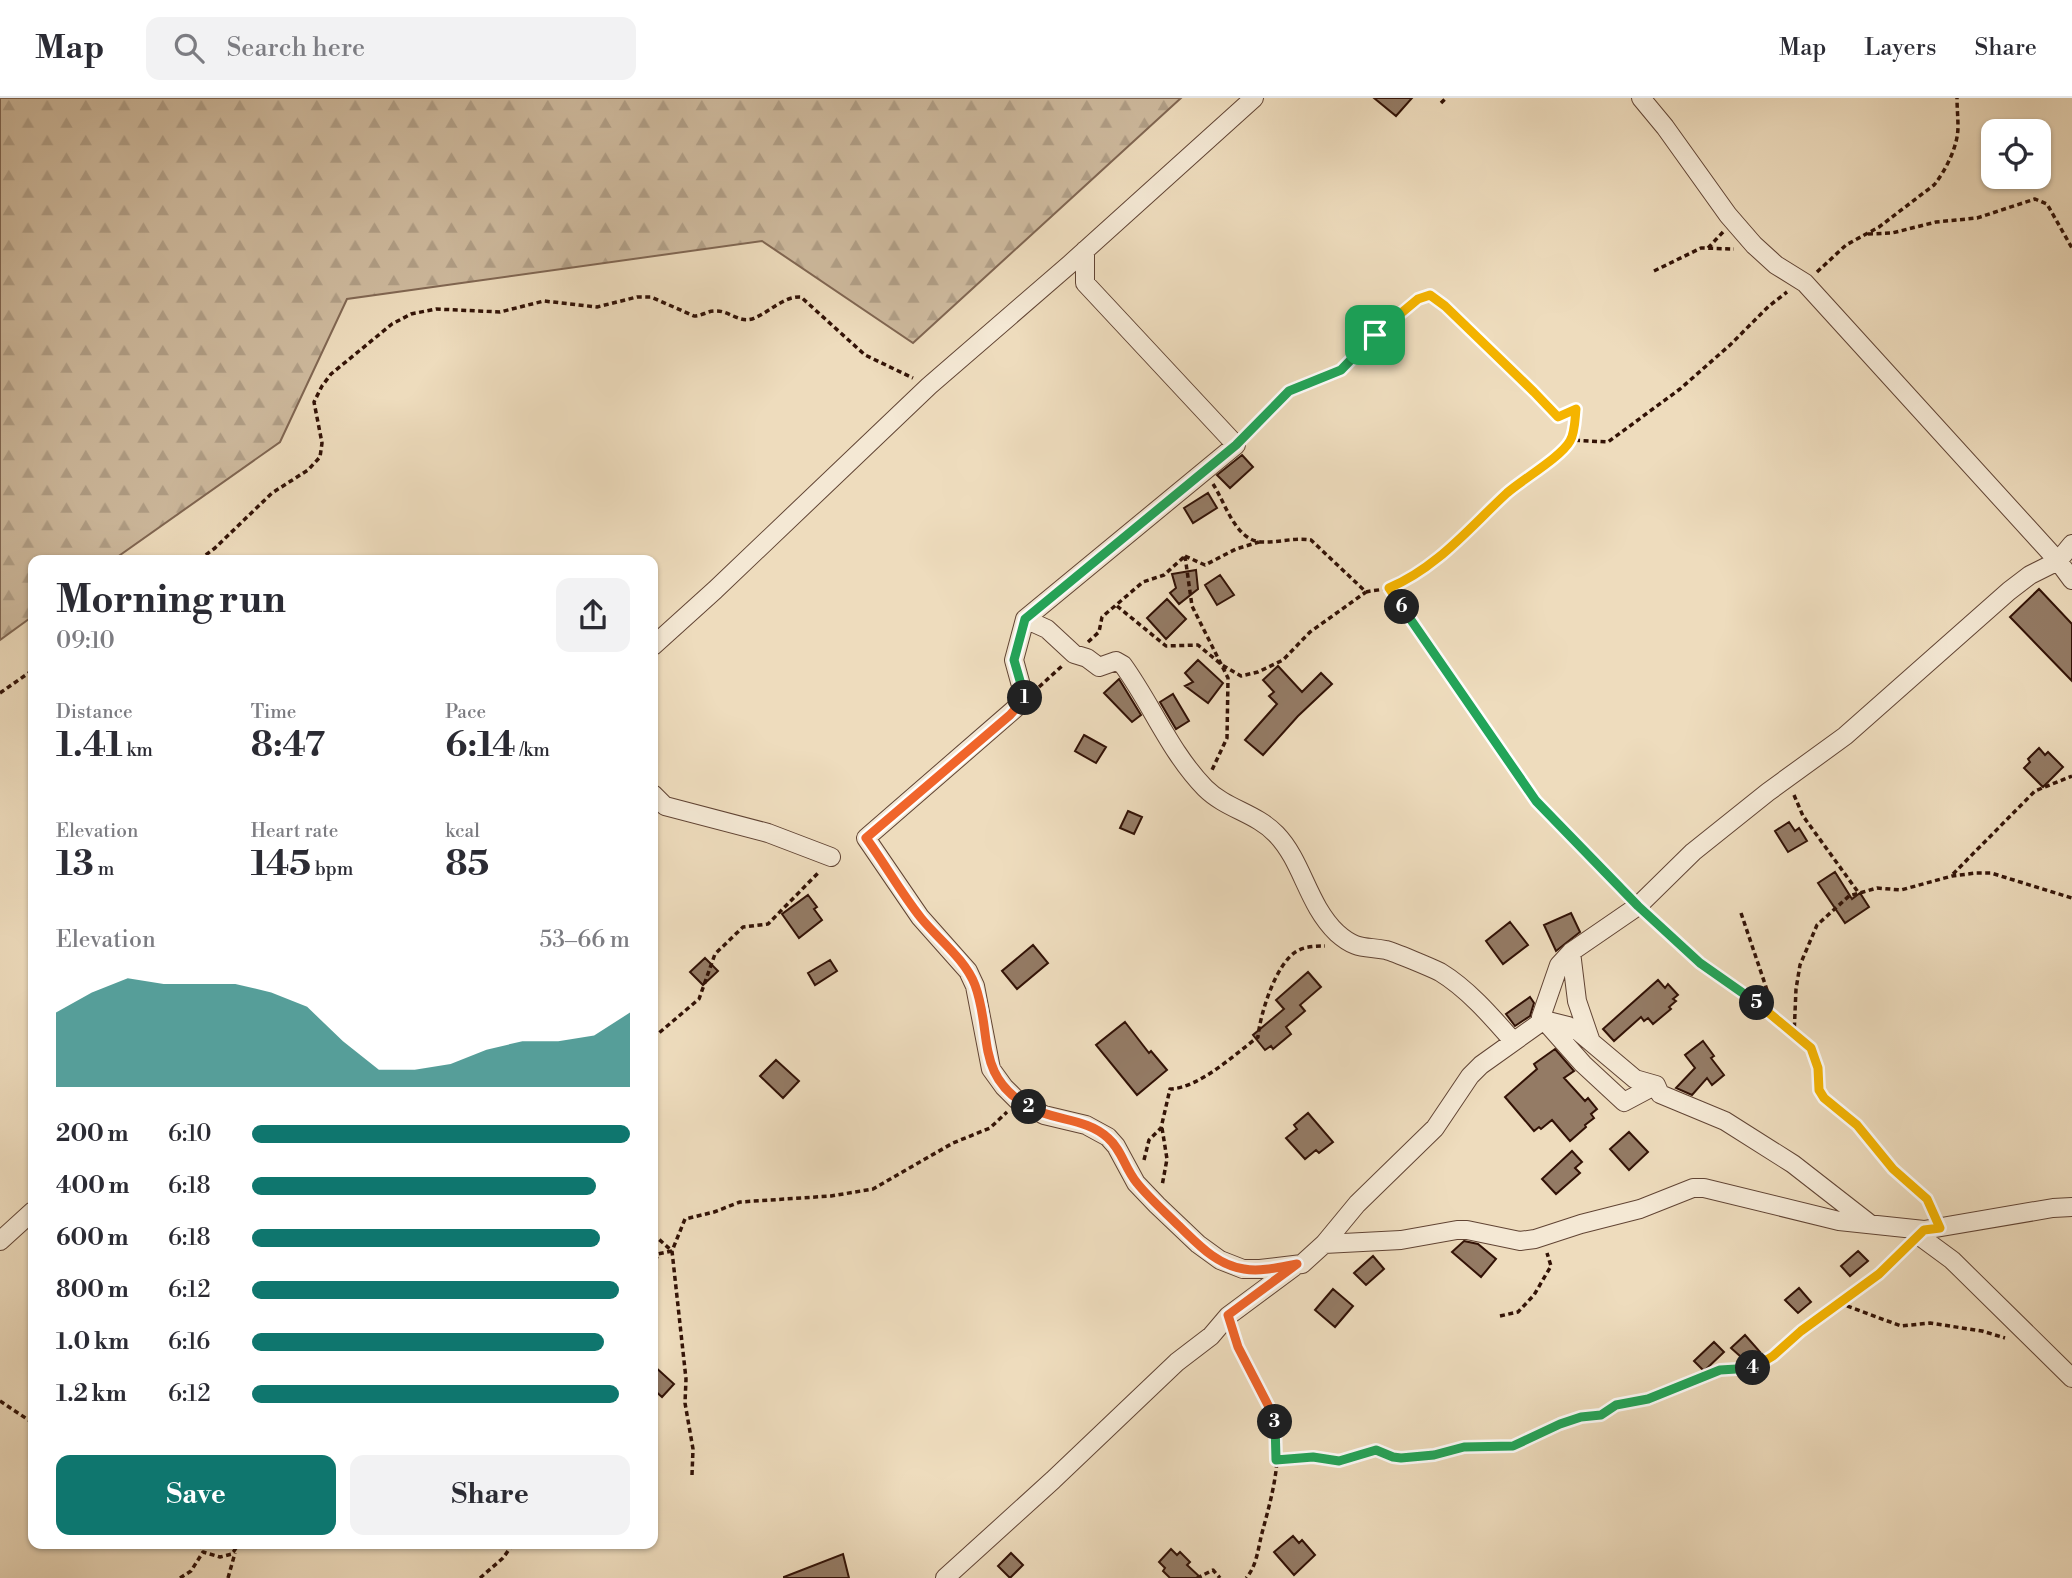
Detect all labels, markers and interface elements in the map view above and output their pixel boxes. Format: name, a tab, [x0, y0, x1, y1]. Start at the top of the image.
search box	[146, 17, 636, 80]
text: Map	[35, 28, 104, 69]
icon: search	[170, 29, 208, 67]
text: Search here	[226, 32, 365, 64]
text: Map	[1779, 33, 1826, 63]
text: Layers	[1864, 33, 1936, 63]
text: Share	[1974, 33, 2037, 63]
map controls	[1981, 119, 2051, 189]
button: locate	[1981, 119, 2051, 189]
pin	[1345, 305, 1405, 365]
icon: arrive	[1356, 316, 1394, 354]
text: Morning run	[56, 577, 286, 624]
button: share	[556, 578, 630, 652]
pin: 6	[1384, 589, 1420, 624]
text: 6	[1396, 594, 1407, 618]
text: 09:10	[56, 627, 115, 655]
pin: 1	[1007, 680, 1042, 716]
text: 1	[1020, 685, 1029, 709]
text: Distance	[56, 700, 133, 724]
text: Time	[251, 700, 296, 724]
text: Pace	[445, 700, 486, 724]
text: 1.41	[56, 724, 123, 767]
text: 8:47	[251, 724, 325, 767]
text: 6:14	[445, 724, 516, 767]
text: km	[123, 738, 153, 762]
text: /km	[516, 738, 550, 762]
text: Elevation	[56, 819, 138, 843]
text: Heart rate	[251, 819, 338, 843]
text: kcal	[445, 819, 480, 843]
text: 13	[56, 843, 94, 886]
text: 145	[251, 843, 311, 886]
text: 85	[445, 843, 489, 886]
text: m	[94, 857, 114, 881]
text: bpm	[311, 857, 353, 881]
text: Elevation	[56, 926, 156, 954]
text: 53–66 m	[539, 926, 630, 954]
pin: 5	[1740, 986, 1774, 1020]
text: 5	[1751, 990, 1762, 1014]
pin: 2	[1012, 1090, 1046, 1124]
text: 2	[1023, 1094, 1034, 1118]
text: 200 m	[56, 1120, 128, 1148]
text: 6:10	[168, 1120, 212, 1148]
text: 400 m	[56, 1172, 129, 1200]
text: 6:18	[168, 1172, 211, 1200]
text: 600 m	[56, 1224, 129, 1252]
text: 6:18	[168, 1224, 211, 1252]
text: 800 m	[56, 1276, 129, 1304]
text: 6:12	[168, 1276, 211, 1304]
text: 1.0 km	[56, 1328, 129, 1356]
text: 6:16	[168, 1328, 210, 1356]
pin: 4	[1736, 1350, 1770, 1386]
text: 4	[1746, 1355, 1759, 1379]
text: 1.2 km	[56, 1380, 127, 1408]
text: 6:12	[168, 1380, 211, 1408]
pin: 3	[1258, 1404, 1292, 1440]
text: 3	[1269, 1409, 1280, 1433]
button: Save	[56, 1455, 336, 1535]
button: Share	[350, 1455, 630, 1535]

